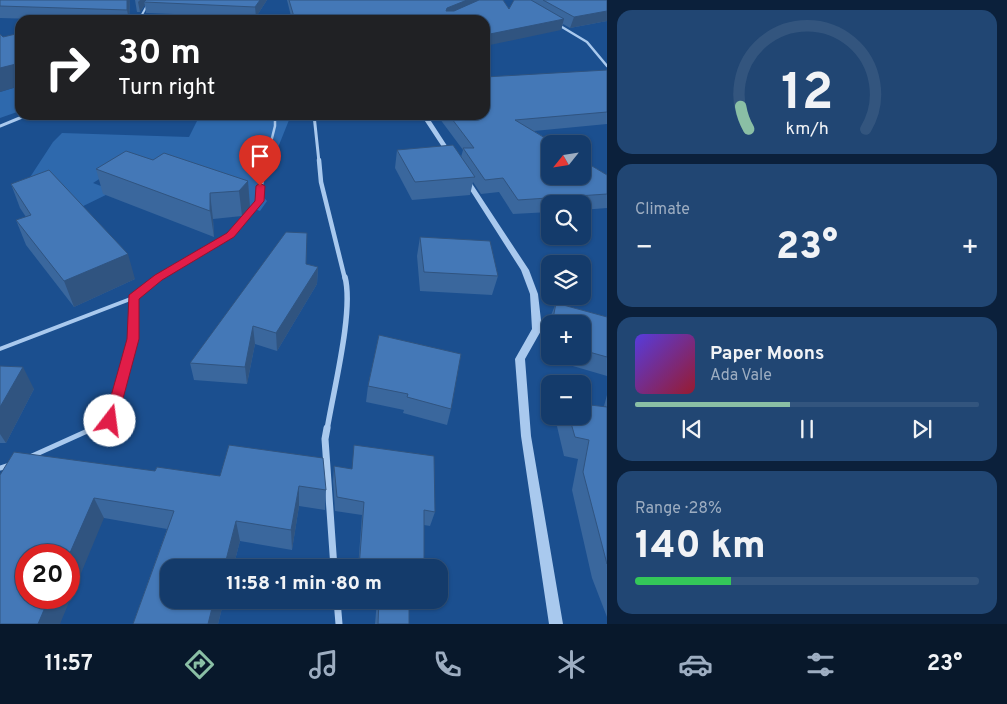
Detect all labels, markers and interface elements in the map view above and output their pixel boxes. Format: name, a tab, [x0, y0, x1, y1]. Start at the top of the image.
text: 30 m	[118, 32, 201, 76]
icon: right	[35, 35, 100, 100]
text: 12	[781, 62, 833, 128]
text: Turn right	[118, 75, 215, 102]
text: km/h	[785, 118, 829, 141]
pin	[239, 135, 281, 186]
north arrow	[541, 135, 591, 185]
map controls	[541, 135, 591, 425]
icon: arrive	[246, 142, 274, 170]
button: search	[541, 195, 591, 245]
text: Climate	[635, 200, 690, 220]
text: 23°	[776, 224, 838, 273]
text: −	[635, 231, 653, 267]
text: +	[961, 231, 979, 267]
button: layers	[541, 255, 591, 305]
button: +	[541, 315, 591, 365]
text: Paper Moons	[710, 342, 824, 366]
text: Ada Vale	[710, 366, 772, 386]
button: −	[541, 375, 591, 425]
position arrow	[83, 394, 135, 446]
icon: previous	[678, 415, 706, 443]
icon: pause	[793, 415, 821, 443]
icon: next	[908, 415, 936, 443]
text: Range · 28%	[635, 499, 722, 519]
text: 140 km	[635, 523, 766, 572]
speed limit sign: 20	[15, 544, 80, 609]
text: 11:58 · 1 min · 80 m	[226, 572, 382, 596]
icon: directions	[182, 647, 217, 682]
icon: music	[306, 647, 341, 682]
icon: phone	[430, 647, 465, 682]
icon: climate	[554, 647, 589, 682]
icon: car	[678, 647, 713, 682]
icon: filters	[803, 647, 838, 682]
text: 11:57	[45, 651, 93, 678]
text: 23°	[927, 651, 962, 678]

